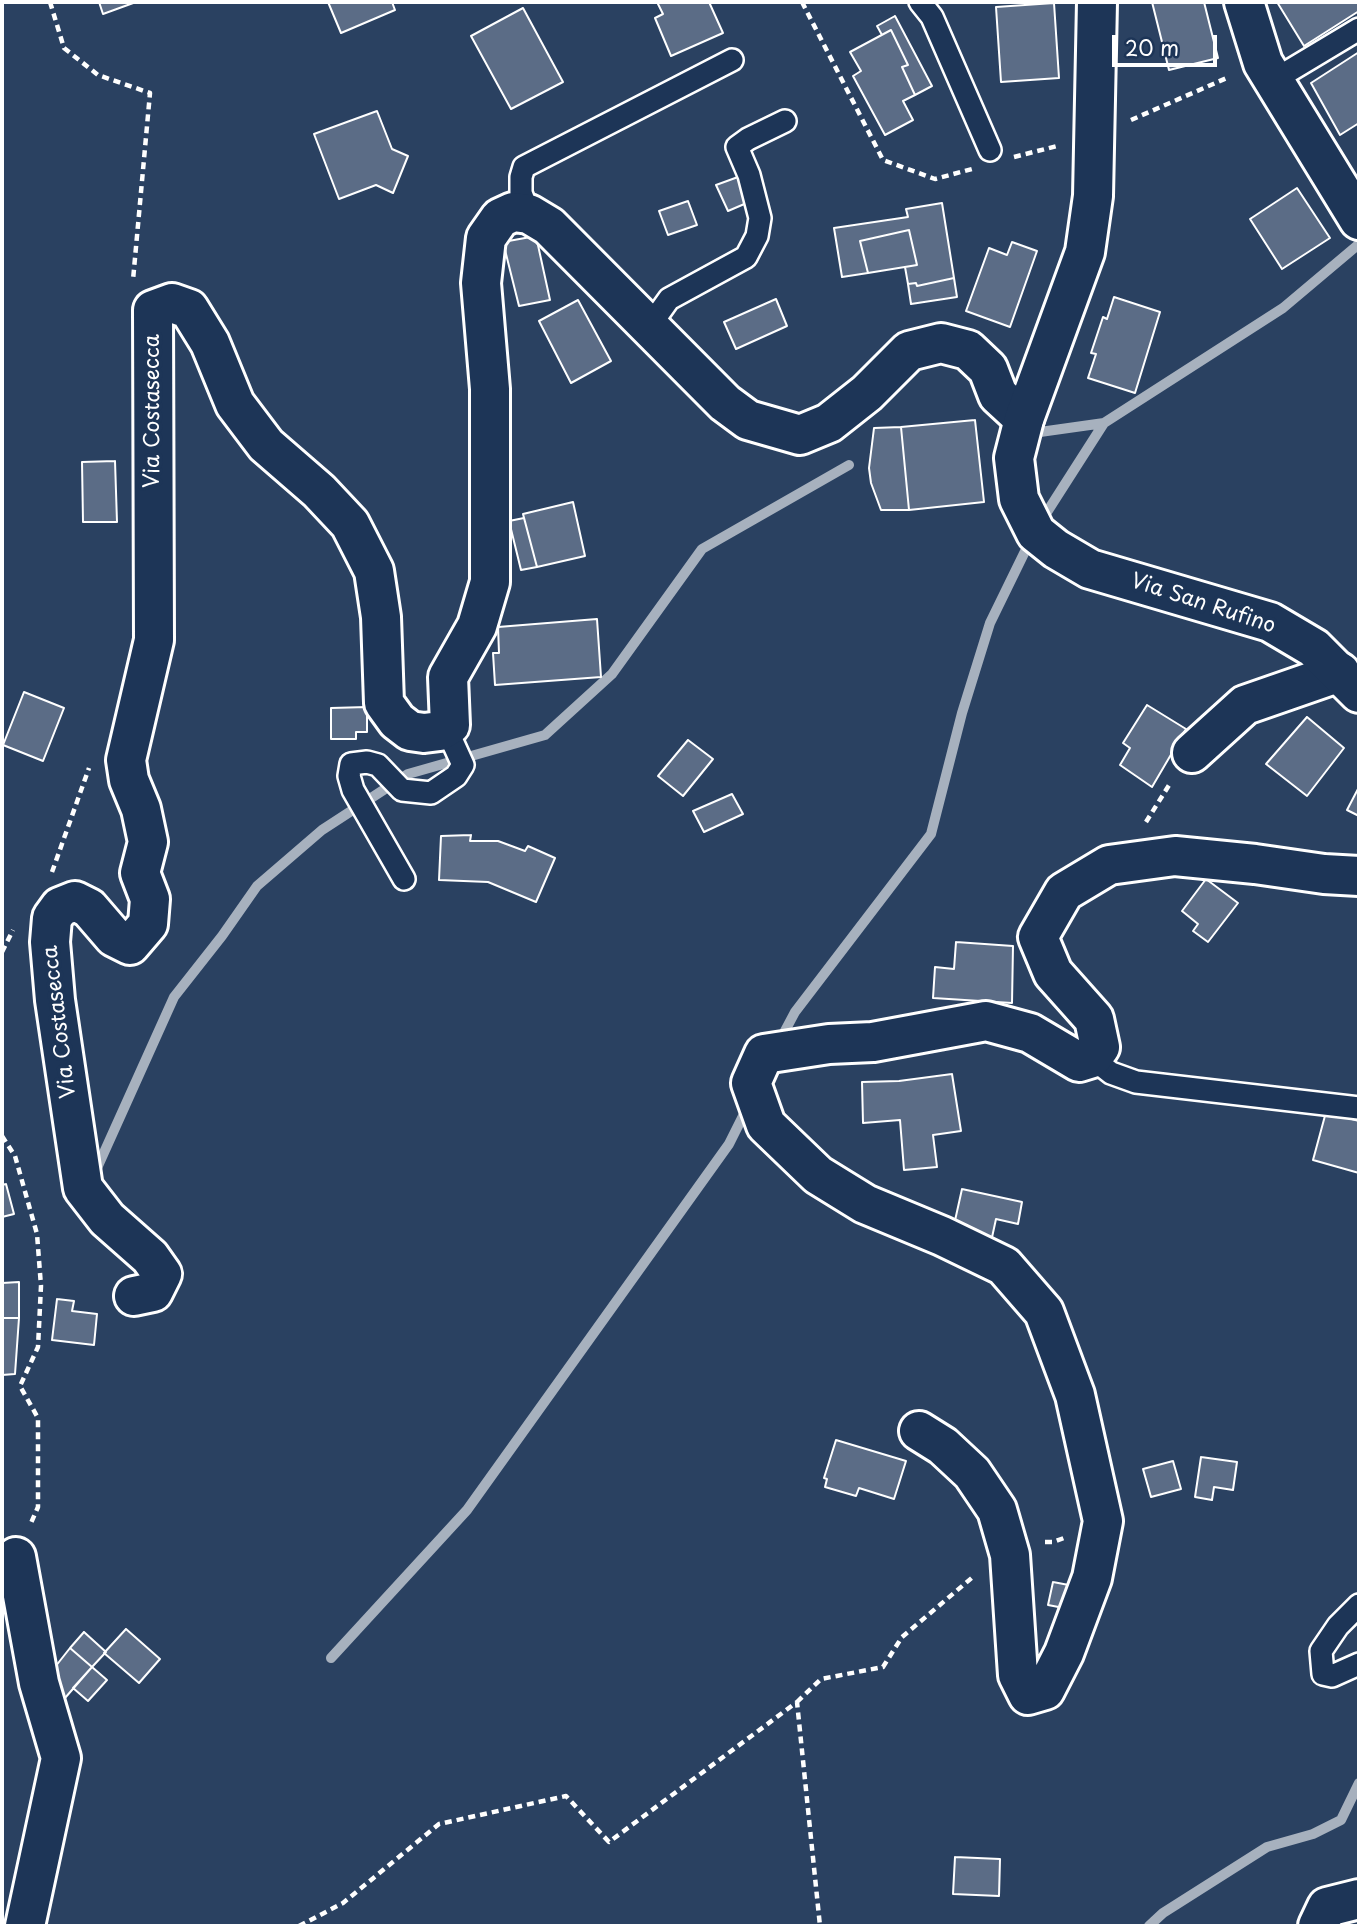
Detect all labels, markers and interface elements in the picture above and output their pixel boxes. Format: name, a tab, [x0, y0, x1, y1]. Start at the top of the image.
scale bar	[1116, 21, 1221, 65]
text: 20 m	[1125, 31, 1179, 63]
street label: Via Costasecca	[140, 334, 166, 488]
street label: Via San Rufino	[1128, 569, 1278, 639]
street label: Via Costasecca	[38, 944, 82, 1100]

